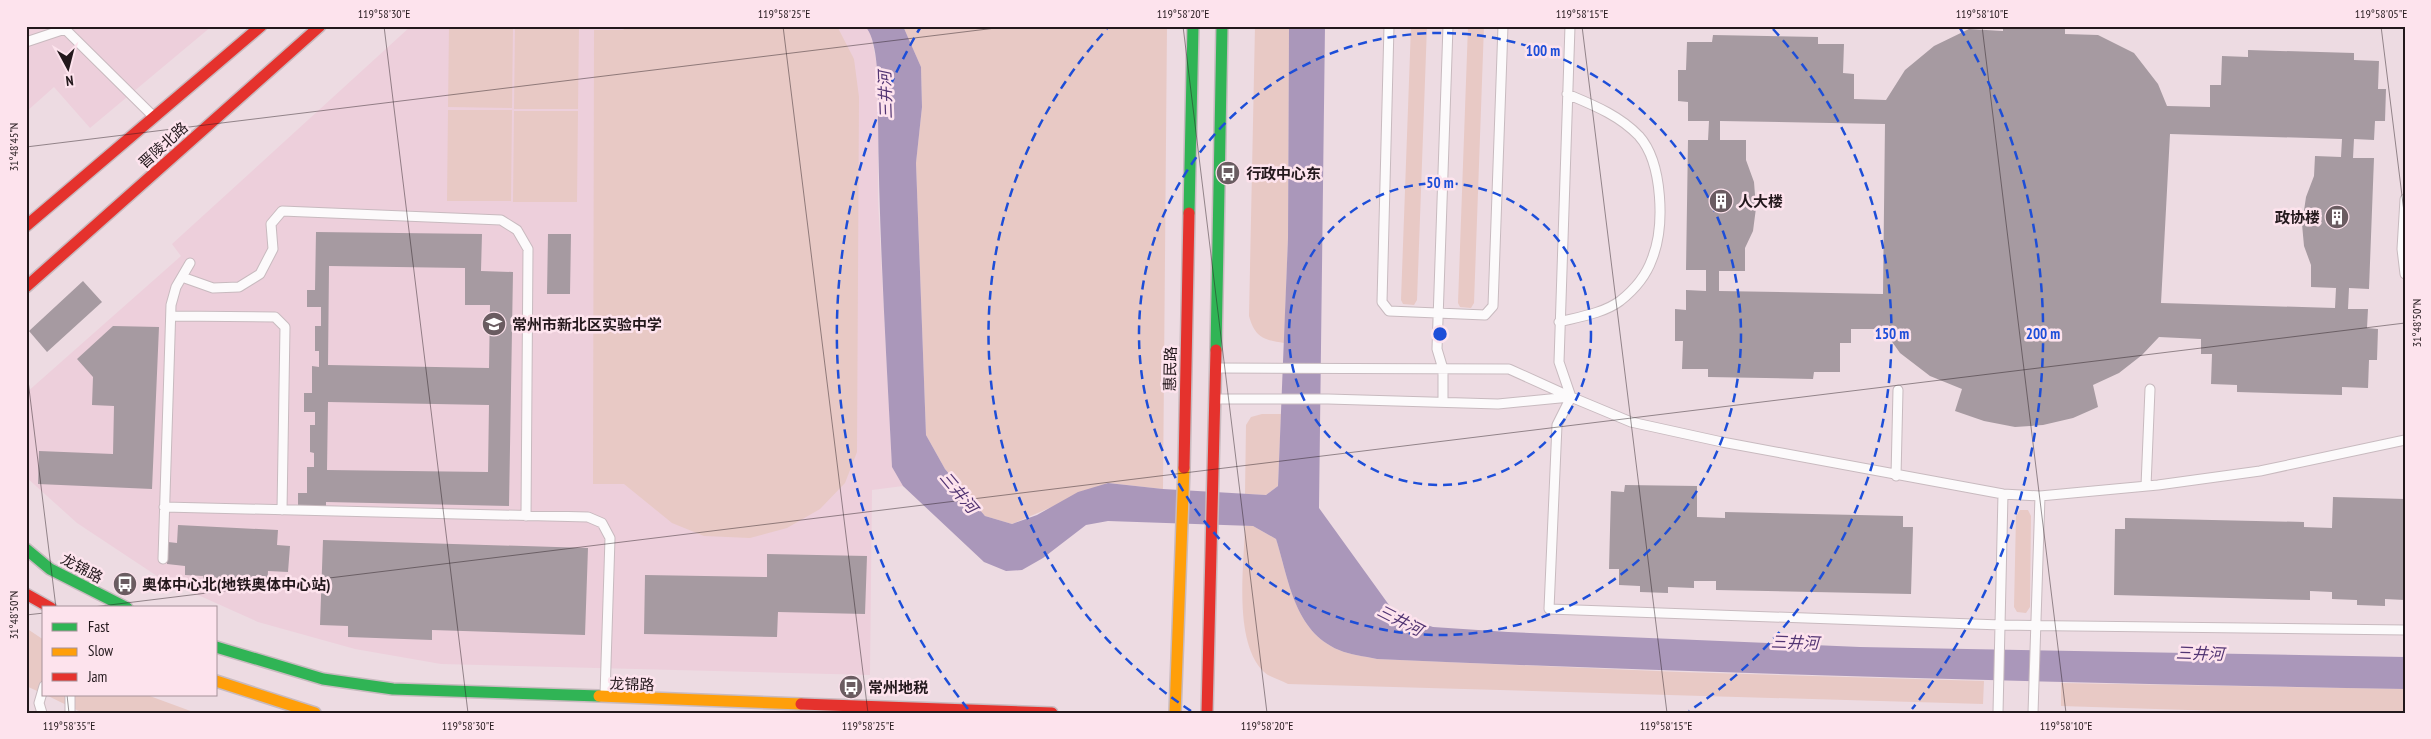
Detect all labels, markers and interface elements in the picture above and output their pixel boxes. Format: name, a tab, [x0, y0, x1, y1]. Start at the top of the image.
text: 119°58'30"E	[358, 6, 410, 21]
text: 119°58'25"E	[758, 6, 810, 21]
text: 119°58'20"E	[1157, 6, 1209, 21]
text: 119°58'15"E	[1556, 6, 1608, 21]
text: 119°58'10"E	[1956, 6, 2008, 21]
text: 119°58'05"E	[2355, 6, 2407, 21]
text: 100 m	[1526, 41, 1560, 60]
north arrow	[42, 42, 92, 92]
water label: 三井河	[874, 68, 896, 119]
text: N	[65, 72, 74, 90]
street label: 晋陵北路	[134, 118, 192, 172]
text: 31°48'45"N	[6, 123, 21, 171]
bus stop icon: 行政中心东	[1215, 160, 1241, 186]
place label: 行政中心东	[1246, 164, 1321, 183]
text: 50 m	[1426, 173, 1454, 192]
building icon: 人大楼	[1708, 188, 1734, 214]
place label: 人大楼	[1738, 192, 1783, 211]
building icon: 政协楼	[2324, 204, 2350, 230]
place label: 政协楼	[2275, 208, 2320, 227]
text: 31°48'50"N	[2409, 299, 2424, 347]
school or university icon: 常州市新北区实验中学	[481, 311, 507, 337]
place label: 常州市新北区实验中学	[512, 315, 662, 334]
text: 150 m	[1875, 324, 1909, 343]
text: 200 m	[2026, 324, 2060, 343]
centre of rings	[1431, 325, 1449, 343]
street label: 惠民路	[1160, 346, 1180, 392]
water label: 三井河	[936, 467, 984, 519]
street label: 龙锦路	[58, 549, 106, 587]
bus stop icon: 奥体中心北(地铁奥体中心站)	[112, 571, 138, 597]
place label: 奥体中心北(地铁奥体中心站)	[142, 575, 330, 594]
text: 31°48'50"N	[6, 591, 21, 639]
water label: 三井河	[1374, 600, 1429, 641]
legend	[42, 606, 218, 696]
text: Fast	[88, 617, 109, 636]
water label: 三井河	[1771, 631, 1822, 653]
text: Slow	[88, 641, 113, 660]
water label: 三井河	[2176, 642, 2227, 664]
text: Jam	[87, 667, 107, 686]
street label: 龙锦路	[609, 674, 655, 694]
bus stop icon: 常州地税	[838, 674, 864, 700]
place label: 常州地税	[868, 678, 929, 697]
text: 119°58'35"E	[43, 718, 95, 733]
text: 119°58'30"E	[442, 718, 494, 733]
text: 119°58'25"E	[842, 718, 894, 733]
text: 119°58'20"E	[1241, 718, 1293, 733]
text: 119°58'15"E	[1640, 718, 1692, 733]
text: 119°58'10"E	[2040, 718, 2092, 733]

